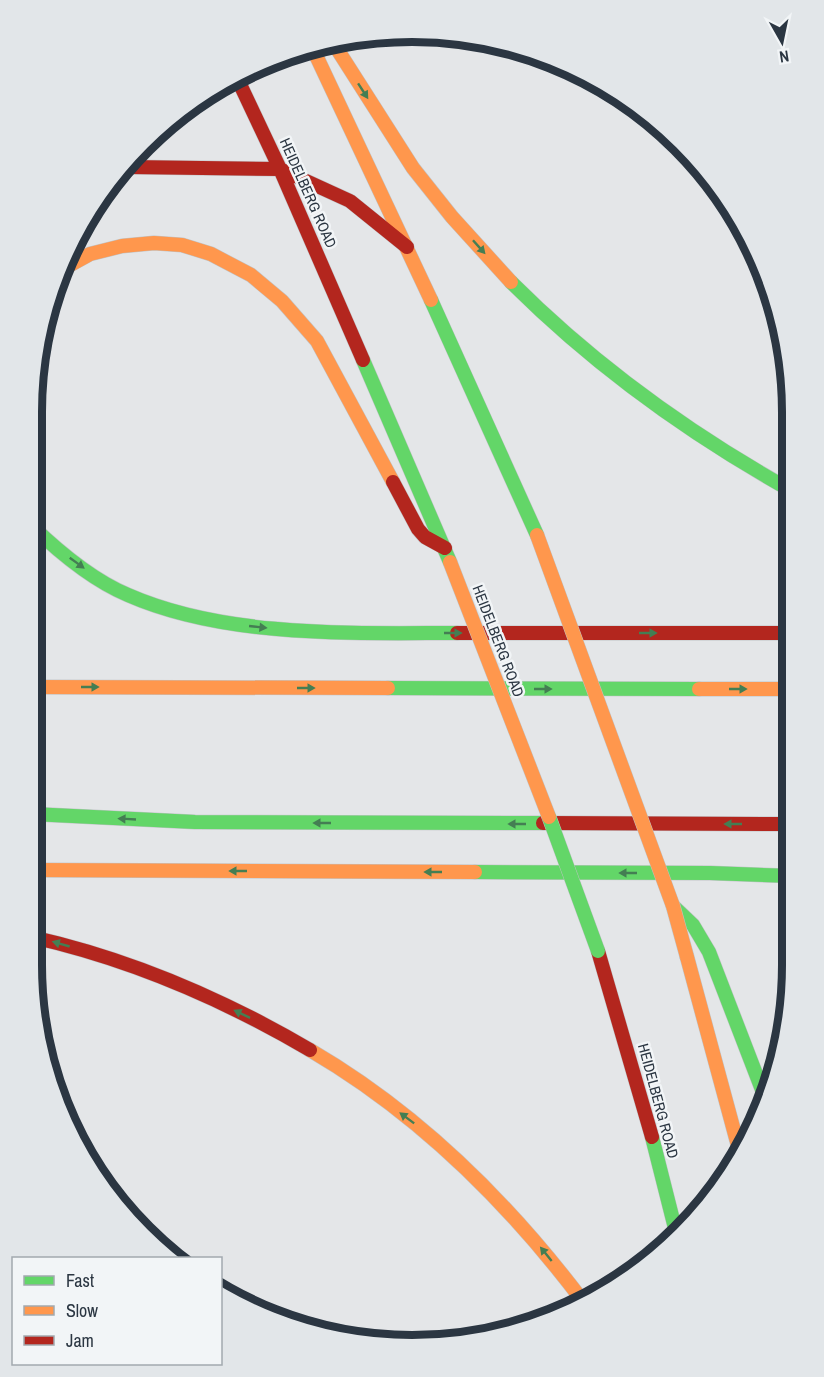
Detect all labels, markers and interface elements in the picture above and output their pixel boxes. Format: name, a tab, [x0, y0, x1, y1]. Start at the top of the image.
north arrow	[752, 12, 812, 72]
text: N	[778, 45, 791, 68]
one-way arrow	[358, 82, 369, 99]
street label: HEIDELBERG ROAD	[275, 135, 342, 251]
one-way arrow	[472, 239, 485, 254]
one-way arrow	[69, 557, 85, 569]
street label: HEIDELBERG ROAD	[467, 582, 529, 700]
one-way arrow	[249, 622, 268, 632]
one-way arrow	[444, 628, 463, 638]
one-way arrow	[639, 628, 658, 638]
one-way arrow	[81, 682, 100, 692]
one-way arrow	[297, 683, 316, 693]
one-way arrow	[534, 684, 553, 694]
one-way arrow	[729, 684, 748, 694]
one-way arrow	[118, 814, 137, 823]
one-way arrow	[313, 818, 332, 828]
one-way arrow	[508, 819, 527, 829]
one-way arrow	[724, 819, 743, 829]
one-way arrow	[229, 866, 248, 876]
one-way arrow	[424, 867, 443, 877]
one-way arrow	[619, 868, 638, 877]
one-way arrow	[52, 939, 70, 948]
one-way arrow	[234, 1010, 251, 1019]
street label: HEIDELBERG ROAD	[633, 1041, 684, 1161]
one-way arrow	[399, 1112, 415, 1124]
one-way arrow	[539, 1246, 552, 1262]
legend	[12, 1257, 222, 1365]
text: Fast	[66, 1268, 94, 1293]
text: Slow	[66, 1298, 98, 1323]
text: Jam	[66, 1328, 94, 1353]

